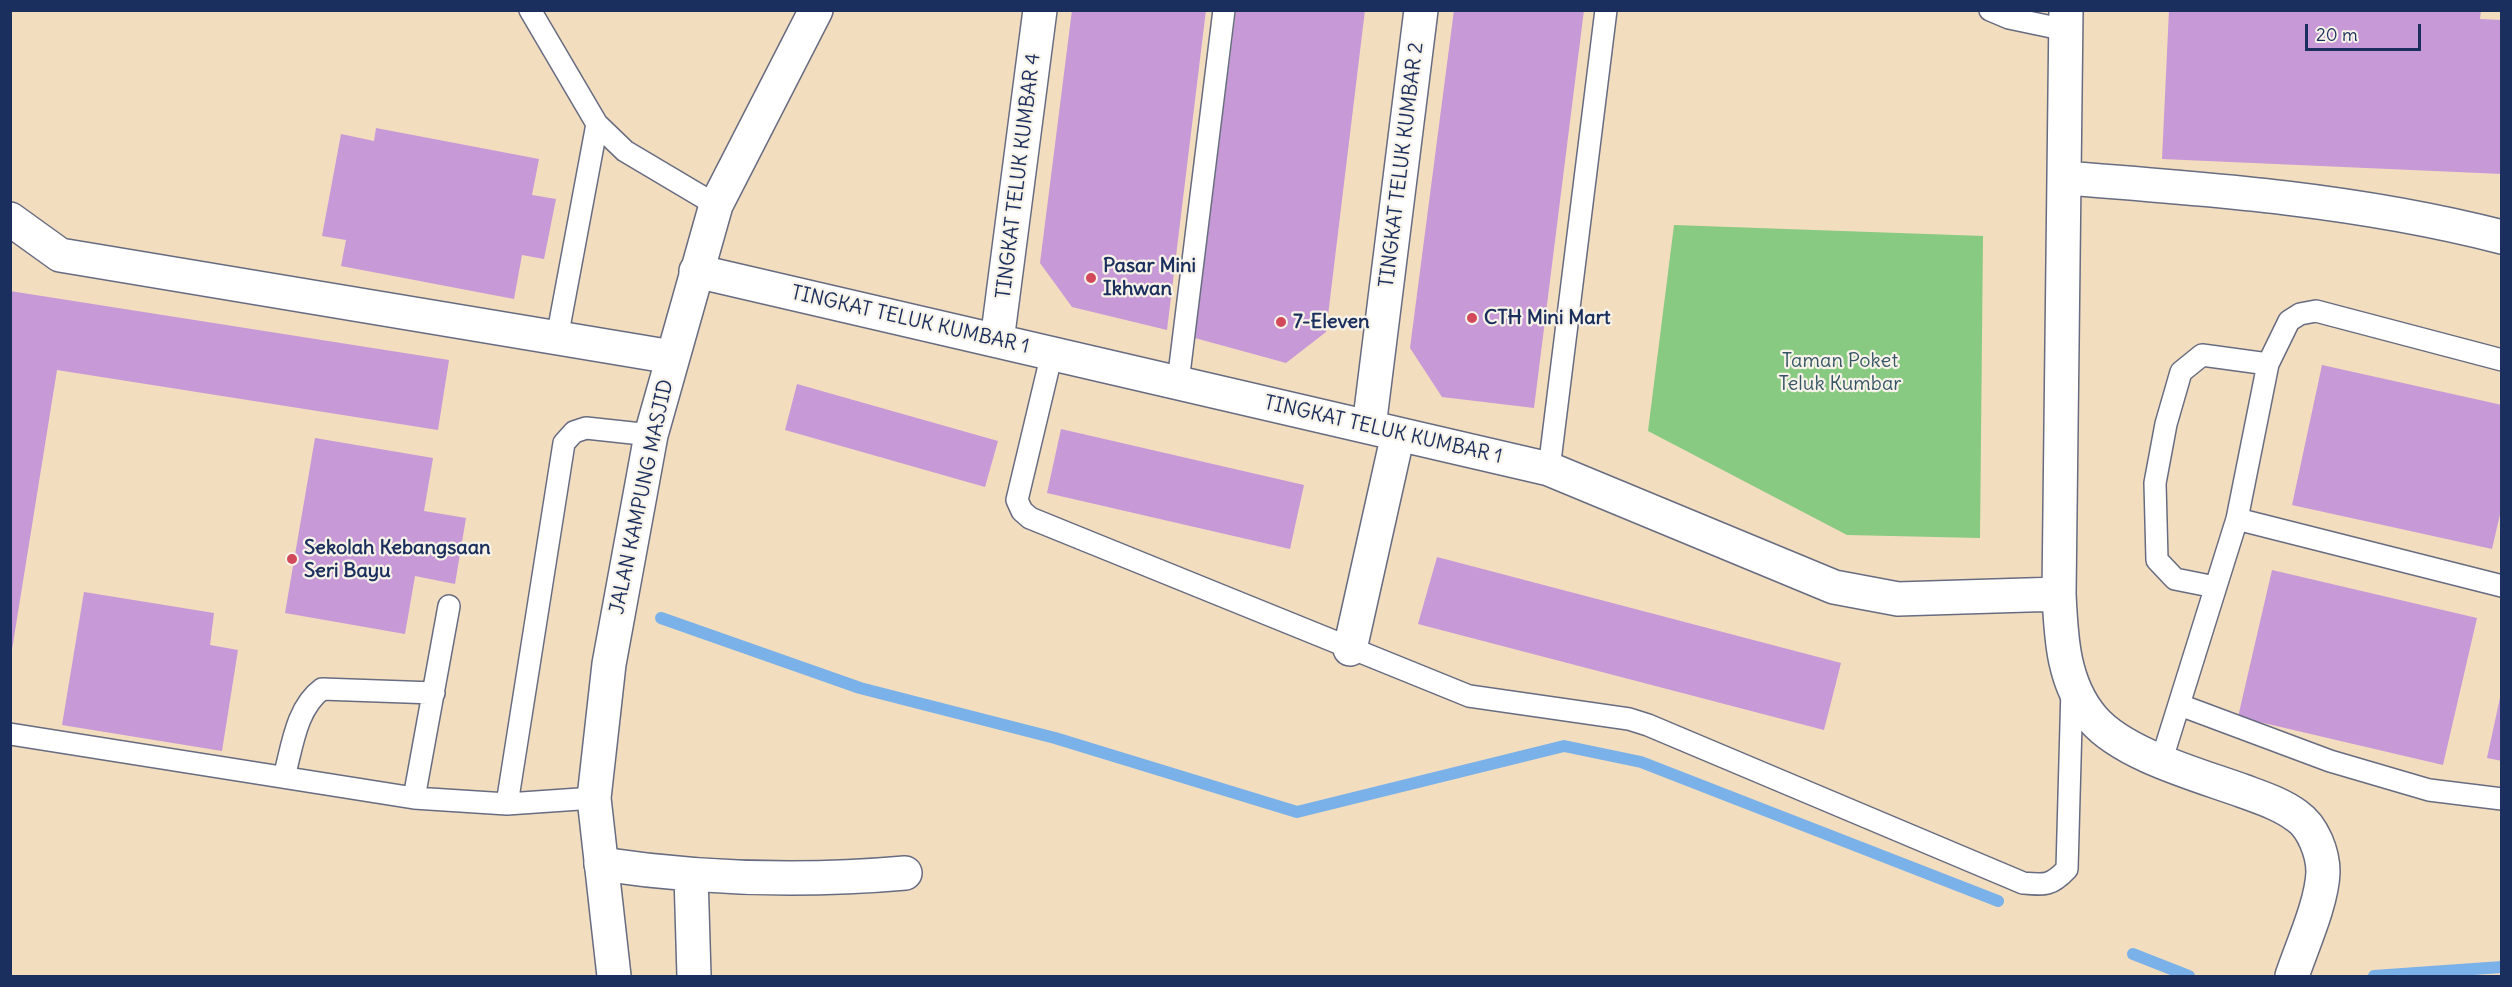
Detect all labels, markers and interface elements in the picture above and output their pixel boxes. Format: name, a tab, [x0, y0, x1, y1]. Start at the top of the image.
scale bar	[2308, 12, 2424, 50]
text: 20 m	[2316, 23, 2358, 46]
street label: TINGKAT TELUK KUMBAR 2	[1375, 41, 1429, 289]
street label: TINGKAT TELUK KUMBAR 4	[992, 52, 1046, 300]
place label: Pasar Mini Ikhwan	[1103, 254, 1196, 301]
marker: Pasar Mini Ikhwan	[1084, 271, 1098, 285]
street label: TINGKAT TELUK KUMBAR 1	[789, 281, 1031, 359]
place label: CTH Mini Mart	[1484, 306, 1611, 330]
place label: 7-Eleven	[1293, 310, 1370, 334]
marker: CTH Mini Mart	[1465, 311, 1479, 325]
marker: 7-Eleven	[1274, 315, 1288, 329]
park label: Taman Poket Teluk Kumbar	[1779, 349, 1901, 396]
street label: JALAN KAMPUNG MASJID	[605, 378, 679, 616]
street label: TINGKAT TELUK KUMBAR 1	[1262, 391, 1504, 469]
place label: Sekolah Kebangsaan Seri Bayu	[304, 536, 491, 583]
marker: Sekolah Kebangsaan Seri Bayu	[285, 552, 299, 566]

